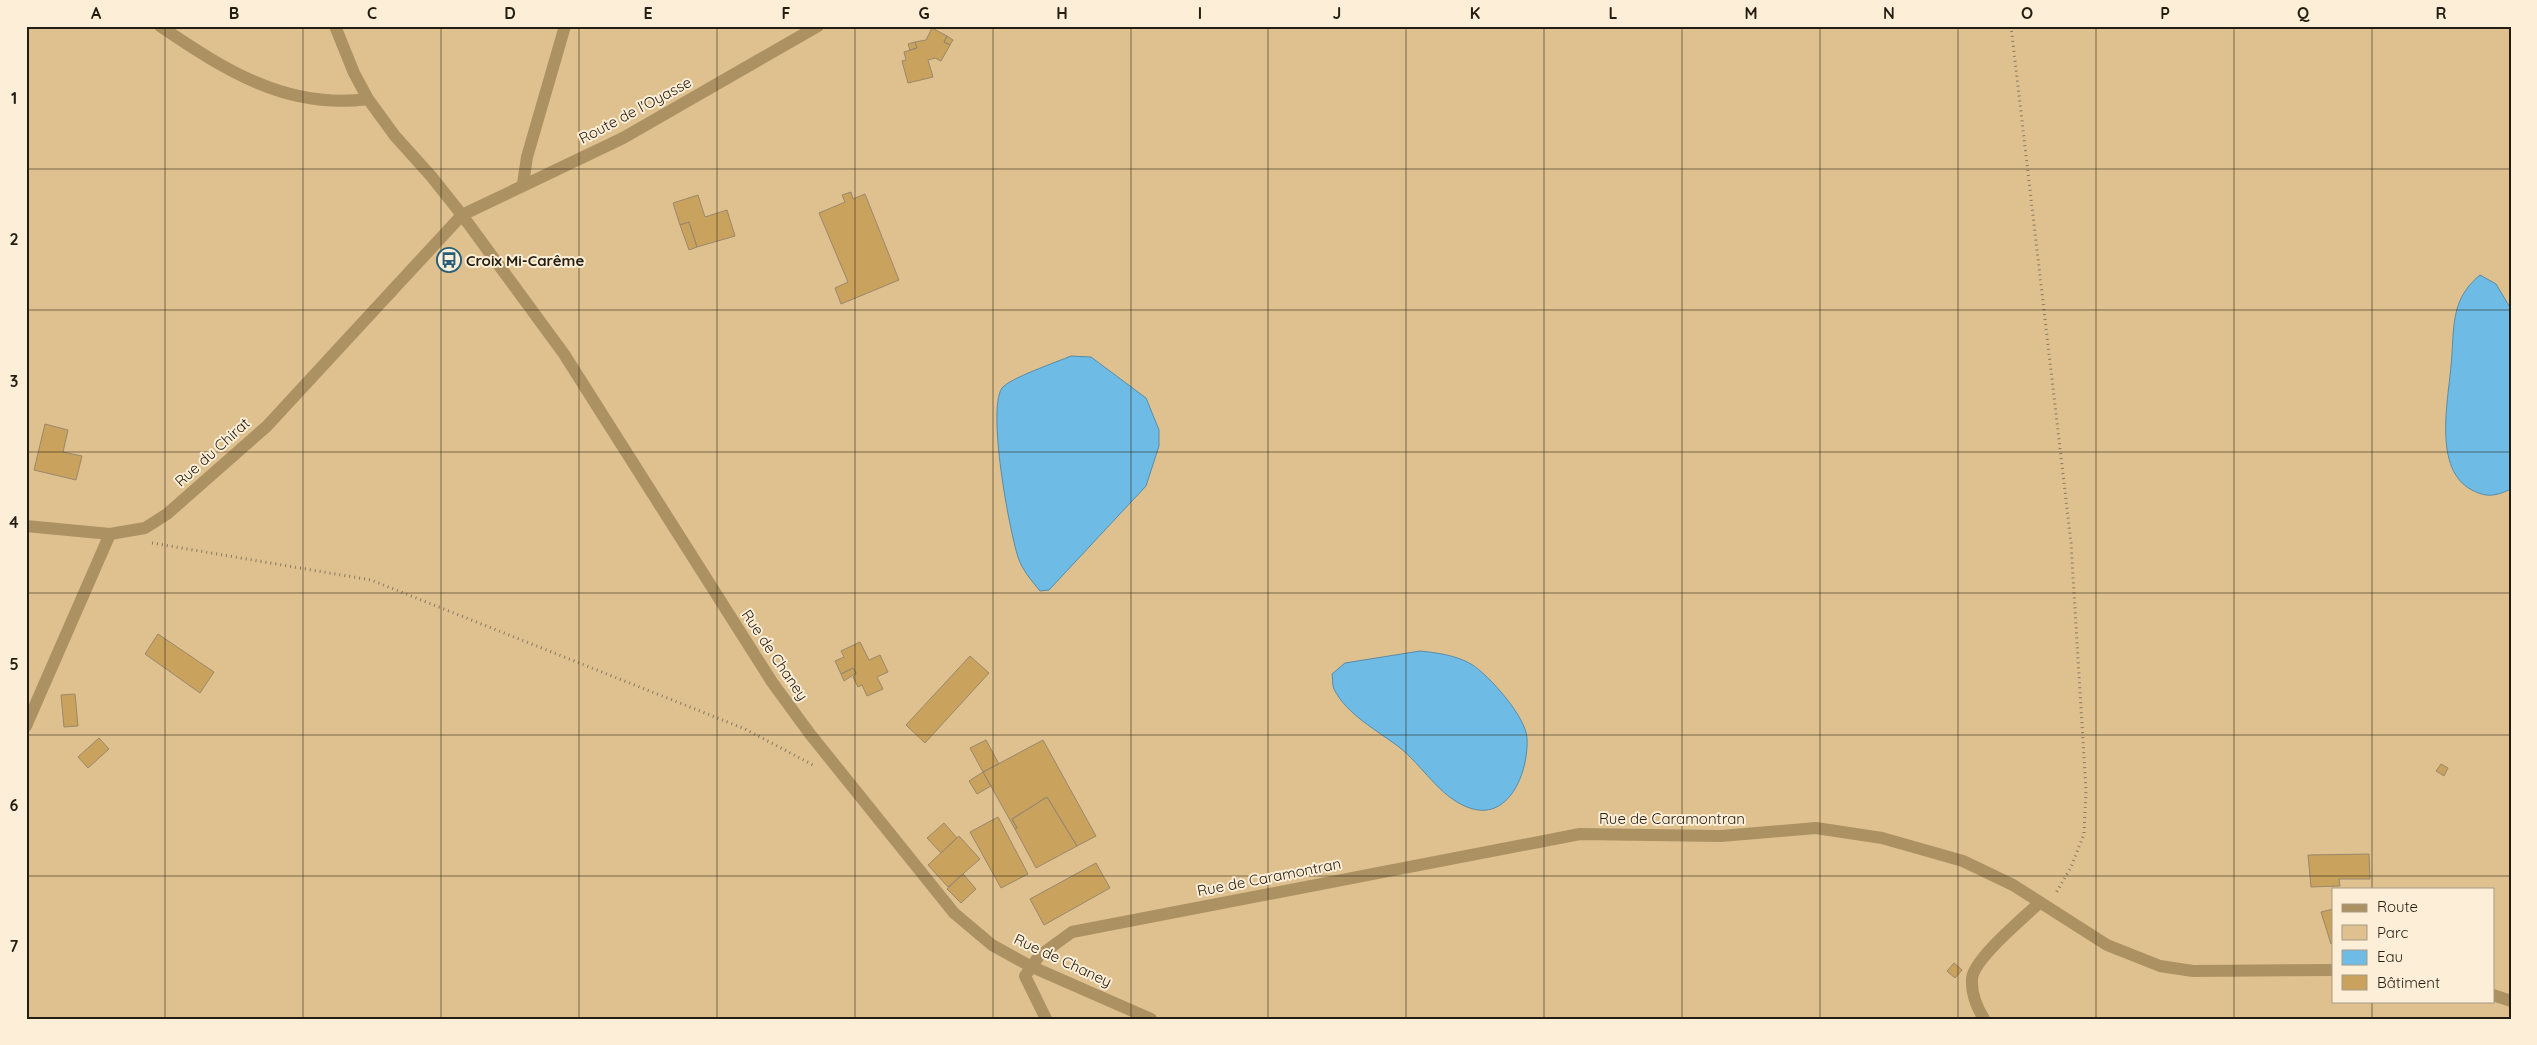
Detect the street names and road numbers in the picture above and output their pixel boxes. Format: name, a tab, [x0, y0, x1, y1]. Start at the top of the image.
street label: Route de l'Oyasse	[575, 72, 695, 148]
street label: Rue du Chirat	[171, 413, 253, 491]
street label: Rue de Chaney	[738, 606, 812, 704]
street label: Rue de Caramontran	[1599, 809, 1745, 828]
street label: Rue de Caramontran	[1195, 854, 1343, 900]
street label: Rue de Chaney	[1011, 929, 1115, 991]

